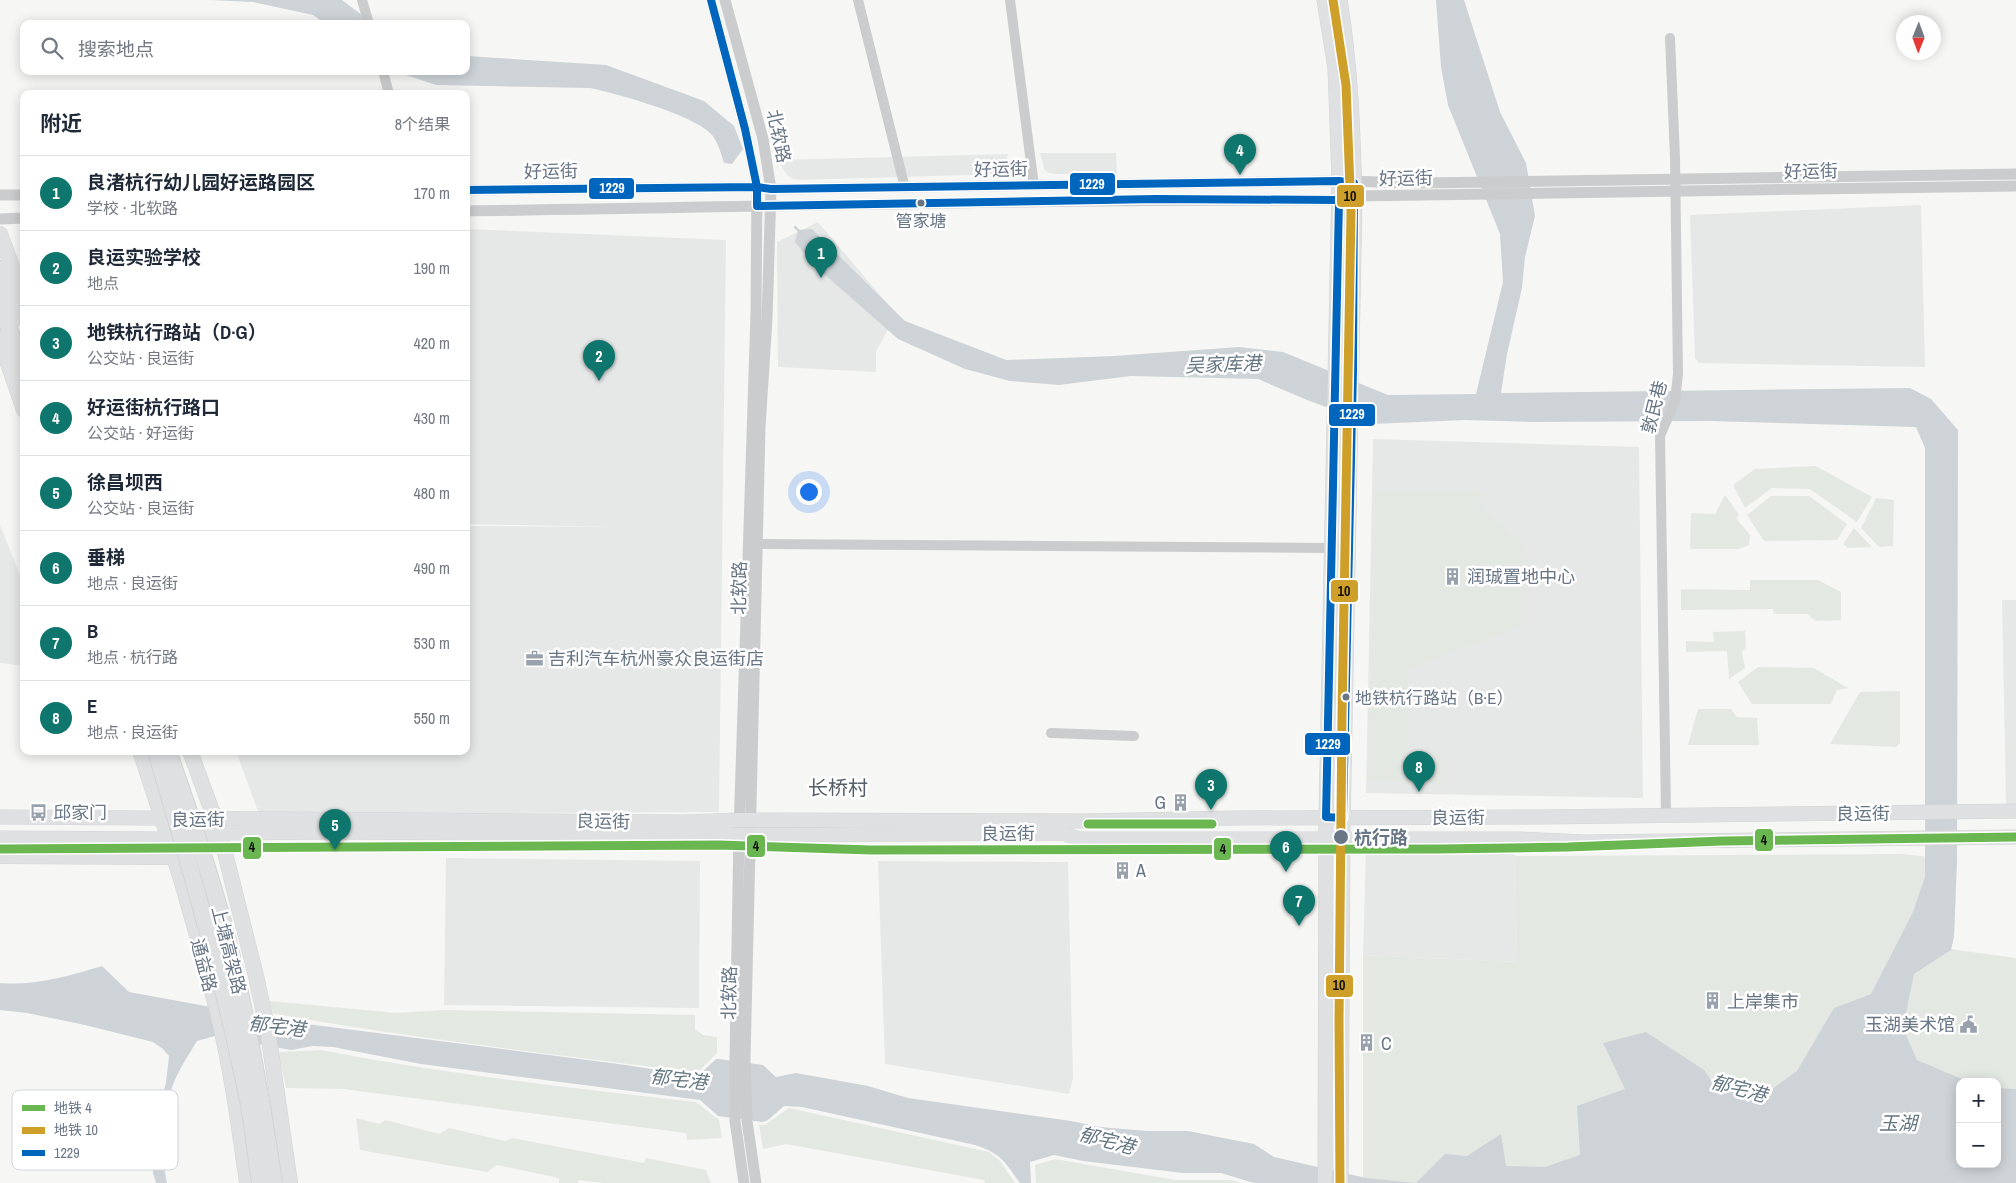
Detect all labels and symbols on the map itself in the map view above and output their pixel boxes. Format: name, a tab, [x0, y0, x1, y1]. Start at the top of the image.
north arrow	[1896, 15, 1941, 60]
street label: 北软路	[761, 107, 797, 165]
pin: 4	[1224, 134, 1256, 175]
street label: 好运街	[974, 156, 1028, 182]
street label: 好运街	[524, 158, 578, 184]
street label: 好运街	[1784, 158, 1838, 184]
street label: 好运街	[1379, 165, 1433, 191]
line badge: 1229	[1069, 172, 1116, 196]
text: 1229	[1079, 175, 1105, 193]
line badge: 1229	[588, 177, 635, 200]
text: 1229	[599, 179, 625, 197]
line badge: 10	[1336, 184, 1365, 208]
text: 10	[1344, 187, 1356, 205]
marker: 管家塘	[916, 198, 926, 208]
place label: 管家塘	[896, 209, 947, 232]
pin: 1	[805, 237, 837, 278]
pin: 2	[583, 340, 615, 381]
water label: 吴家库港	[1185, 350, 1264, 378]
street label: 敦民巷	[1635, 378, 1673, 436]
line badge: 1229	[1328, 403, 1376, 427]
text: 1229	[1339, 405, 1365, 423]
your location	[796, 479, 822, 505]
street label: 北软路	[726, 561, 752, 615]
place label: 润珹置地中心	[1467, 564, 1575, 589]
building icon: 润珹置地中心	[1443, 566, 1463, 586]
line badge: 10	[1330, 579, 1359, 603]
text: 10	[1338, 582, 1350, 600]
place label: 吉利汽车杭州豪众良运街店	[548, 646, 764, 671]
office icon: 吉利汽车杭州豪众良运街店	[524, 648, 544, 668]
place label: 地铁杭行路站（B·E）	[1355, 686, 1513, 709]
marker: 地铁杭行路站（B·E）	[1341, 692, 1351, 702]
line badge: 1229	[1304, 732, 1351, 756]
text: 1229	[1315, 735, 1341, 753]
pin: 8	[1403, 751, 1435, 792]
pin: 3	[1195, 769, 1227, 810]
district label: 长桥村	[808, 774, 868, 801]
place label: G	[1155, 790, 1166, 815]
building icon: G	[1170, 792, 1190, 812]
place label: 邱家门	[53, 800, 107, 825]
street label: 良运街	[1836, 801, 1890, 826]
bus stop icon: 邱家门	[29, 802, 49, 822]
street label: 良运街	[1431, 805, 1485, 830]
street label: 良运街	[171, 807, 225, 832]
street label: 良运街	[576, 808, 630, 834]
pin: 5	[319, 809, 351, 850]
street label: 良运街	[981, 821, 1035, 846]
place label: 杭行路	[1354, 825, 1408, 850]
marker: 杭行路	[1332, 828, 1350, 846]
line badge: 4	[1754, 828, 1774, 852]
pin: 6	[1270, 831, 1302, 872]
text: 4	[1761, 831, 1768, 849]
line badge: 4	[746, 834, 766, 858]
line badge: 4	[242, 836, 262, 860]
text: 4	[753, 837, 760, 855]
line badge: 4	[1213, 837, 1232, 861]
text: 4	[249, 838, 256, 856]
text: 4	[1220, 840, 1227, 858]
place label: A	[1135, 858, 1146, 883]
building icon: A	[1112, 860, 1132, 880]
pin: 7	[1283, 885, 1315, 926]
street label: 上塘高架路	[206, 903, 252, 997]
street label: 通益路	[185, 936, 223, 994]
street label: 北软路	[716, 966, 742, 1020]
line badge: 10	[1325, 974, 1354, 998]
text: 10	[1333, 976, 1345, 994]
place label: 上岸集市	[1727, 989, 1799, 1014]
building icon: 上岸集市	[1703, 991, 1723, 1011]
water label: 郁宅港	[247, 1010, 310, 1043]
place label: 玉湖美术馆	[1865, 1012, 1955, 1037]
public building icon: 玉湖美术馆	[1959, 1014, 1979, 1034]
place label: C	[1381, 1031, 1392, 1056]
building icon: C	[1357, 1033, 1377, 1053]
water label: 郁宅港	[649, 1063, 712, 1096]
water label: 郁宅港	[1708, 1068, 1773, 1109]
legend	[12, 1090, 178, 1170]
text: 地铁 4	[54, 1099, 92, 1117]
water label: 玉湖	[1879, 1110, 1920, 1136]
water label: 郁宅港	[1076, 1120, 1141, 1161]
text: 地铁 10	[54, 1121, 98, 1139]
text: 1229	[54, 1144, 80, 1162]

